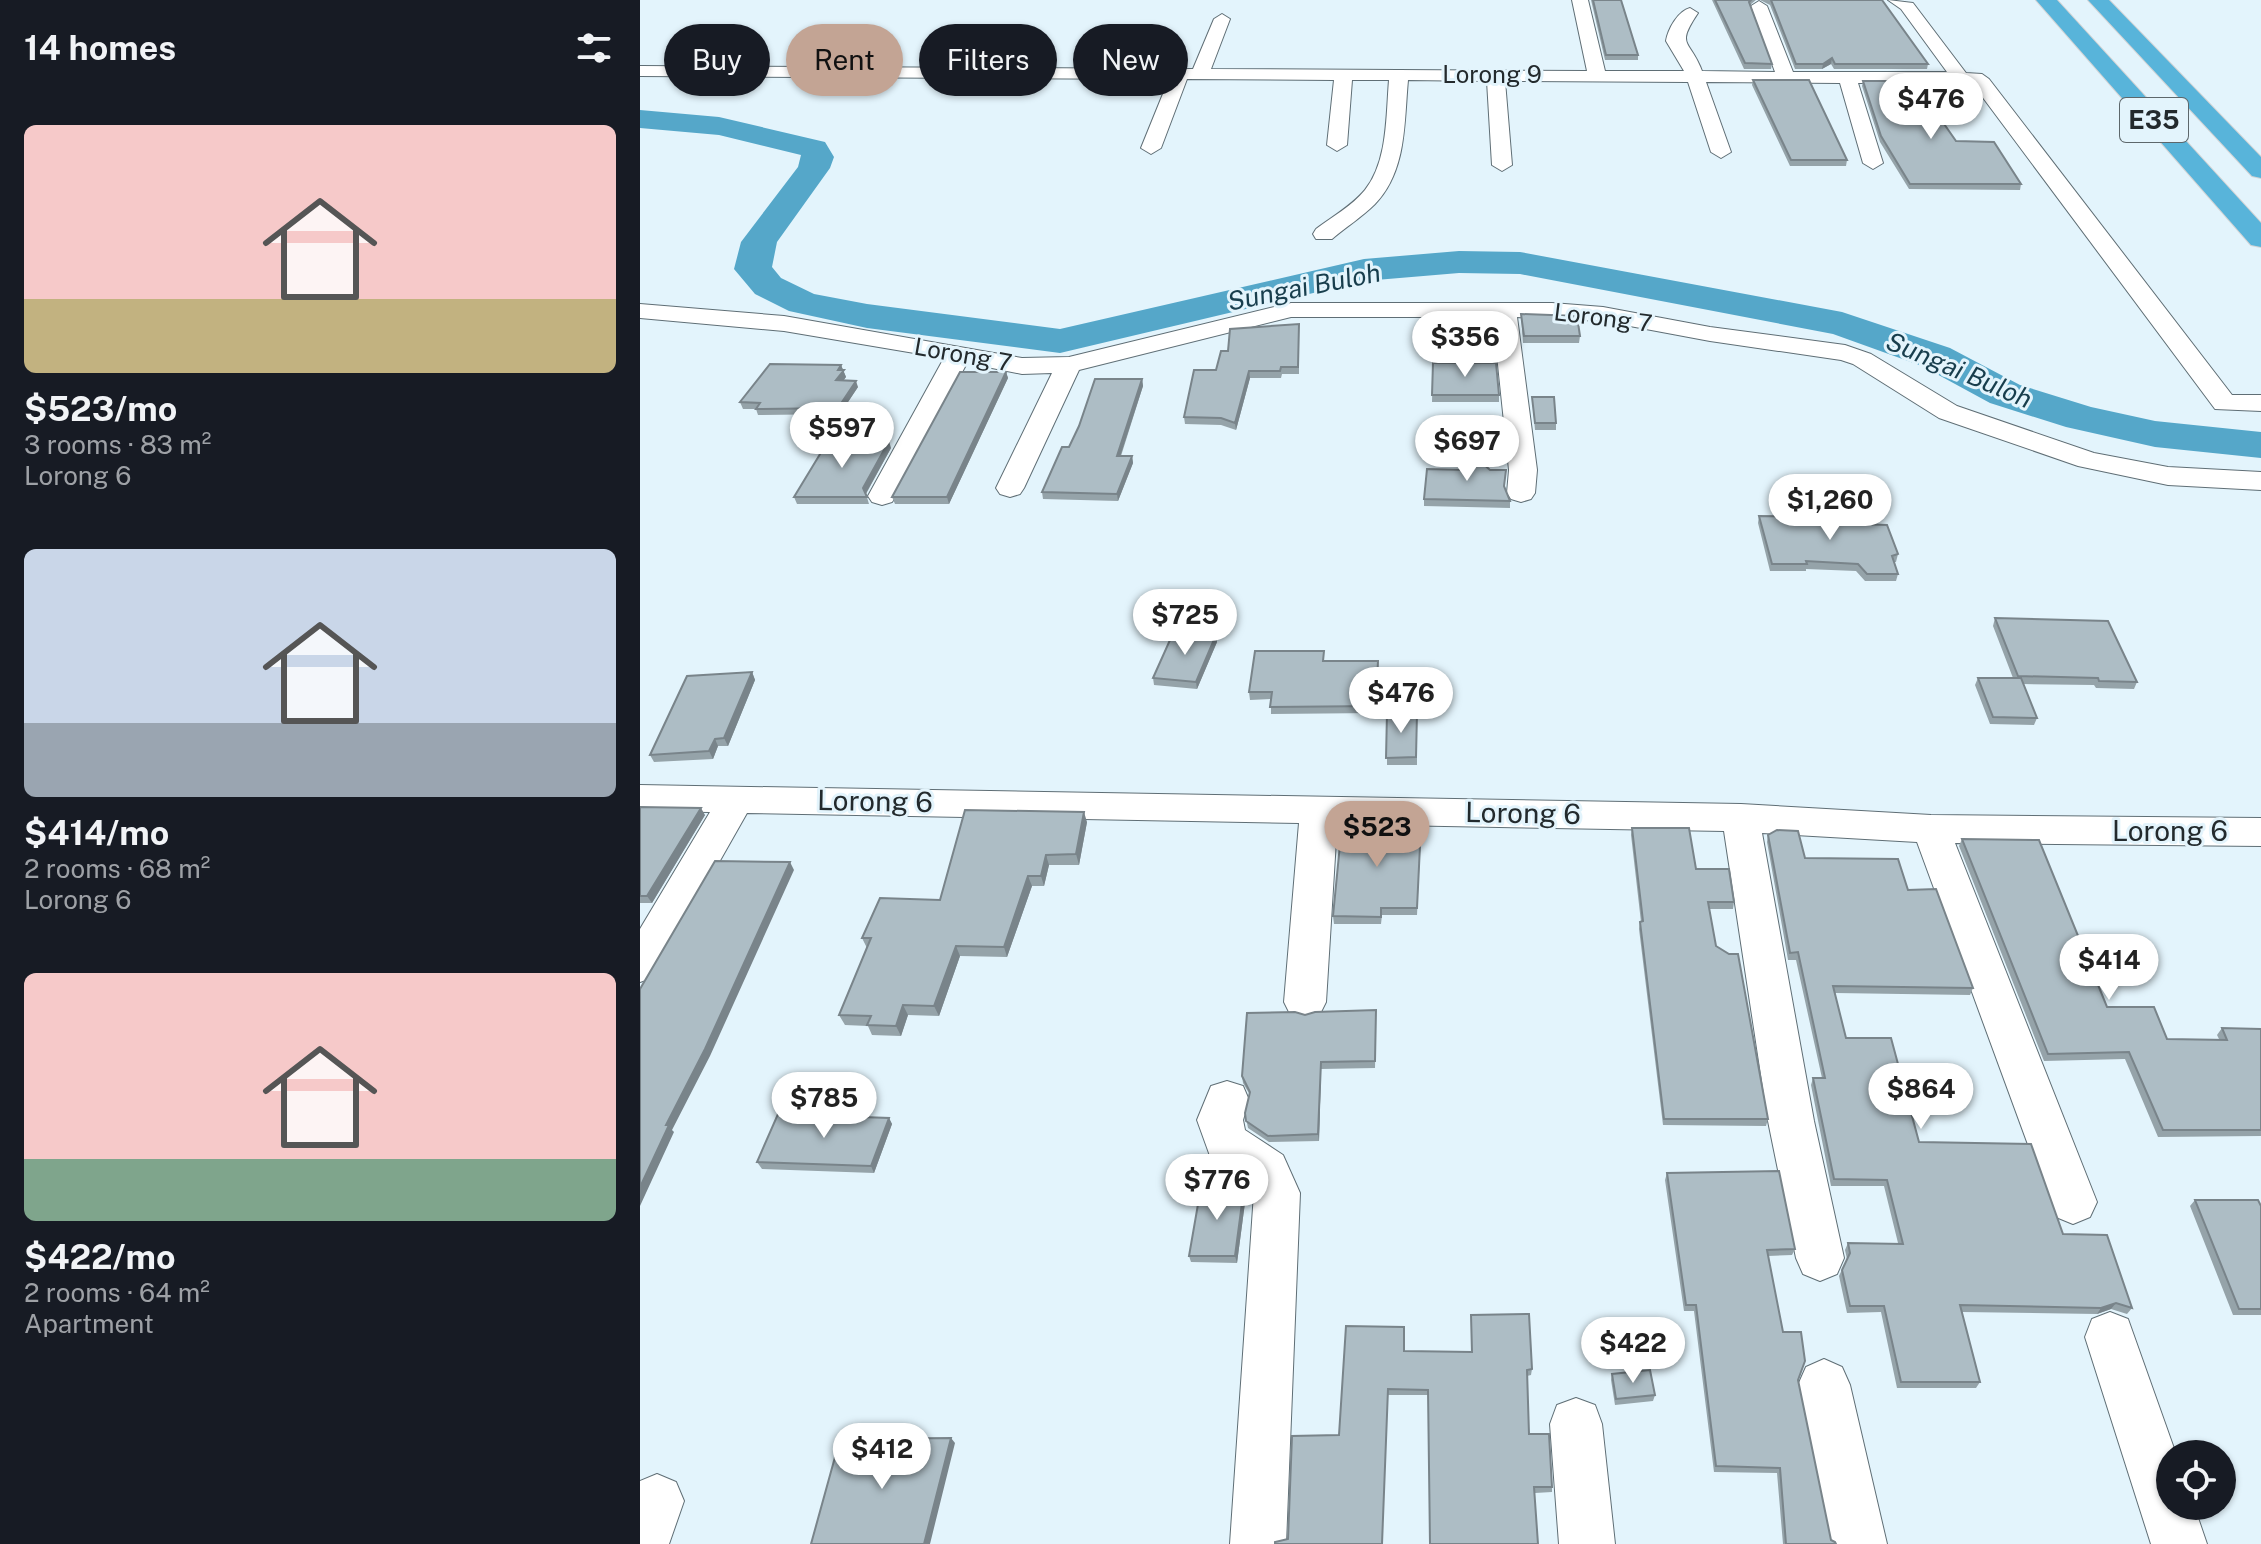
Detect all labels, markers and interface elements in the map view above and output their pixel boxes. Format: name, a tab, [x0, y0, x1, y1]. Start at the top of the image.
chip: Buy	[664, 24, 770, 96]
chip: Rent	[786, 24, 903, 96]
chip: Filters	[919, 24, 1057, 96]
chip: New	[1073, 24, 1188, 96]
icon: filters	[572, 26, 616, 70]
text: 14 homes	[24, 28, 176, 68]
street label: Lorong 9	[1442, 60, 1542, 88]
pin: $476	[1884, 73, 1978, 141]
text: $476	[1897, 83, 1965, 114]
road number: E35	[2120, 98, 2188, 142]
icon: home	[248, 177, 392, 321]
water label: Sungai Buloh	[1225, 256, 1383, 317]
street label: Lorong 7	[1552, 297, 1654, 337]
pin: $356	[1418, 311, 1512, 379]
text: $356	[1430, 321, 1500, 352]
water label: Sungai Buloh	[1882, 325, 2037, 414]
street label: Lorong 7	[912, 332, 1014, 376]
text: $523/mo	[24, 389, 177, 429]
pin: $597	[795, 402, 889, 470]
text: $597	[808, 412, 876, 443]
pin: $697	[1420, 415, 1514, 483]
text: $697	[1433, 425, 1501, 456]
text: 3 rooms · 83 m²	[24, 429, 211, 460]
text: Lorong 6	[24, 460, 132, 491]
pin: $1,260	[1765, 474, 1895, 542]
text: $1,260	[1787, 484, 1873, 515]
pin: $725	[1138, 589, 1232, 657]
text: $725	[1151, 599, 1219, 630]
icon: home	[248, 601, 392, 745]
pin: $476	[1354, 667, 1448, 735]
text: $476	[1367, 677, 1435, 708]
street label: Lorong 6	[817, 783, 933, 818]
street label: Lorong 6	[1465, 795, 1581, 830]
pin: $523	[1330, 801, 1424, 869]
text: $523	[1342, 811, 1412, 842]
text: $414/mo	[24, 813, 169, 853]
street label: Lorong 6	[2112, 814, 2228, 847]
text: 2 rooms · 68 m²	[24, 853, 210, 884]
text: Lorong 6	[24, 884, 132, 915]
pin: $414	[2062, 934, 2156, 1002]
text: $414	[2078, 944, 2140, 975]
icon: home	[248, 1025, 392, 1169]
pin: $864	[1874, 1063, 1968, 1131]
pin: $785	[777, 1072, 871, 1140]
text: $864	[1886, 1073, 1956, 1104]
text: $785	[790, 1082, 858, 1113]
pin: $776	[1170, 1154, 1264, 1222]
text: $776	[1183, 1164, 1251, 1195]
text: $422/mo	[24, 1237, 176, 1277]
text: 2 rooms · 64 m²	[24, 1277, 210, 1308]
text: Apartment	[24, 1308, 154, 1339]
pin: $422	[1586, 1317, 1680, 1385]
text: $422	[1599, 1327, 1667, 1358]
pin: $412	[835, 1423, 929, 1491]
text: $412	[851, 1433, 913, 1464]
map controls	[2156, 1440, 2236, 1520]
button: locate	[2156, 1440, 2236, 1520]

